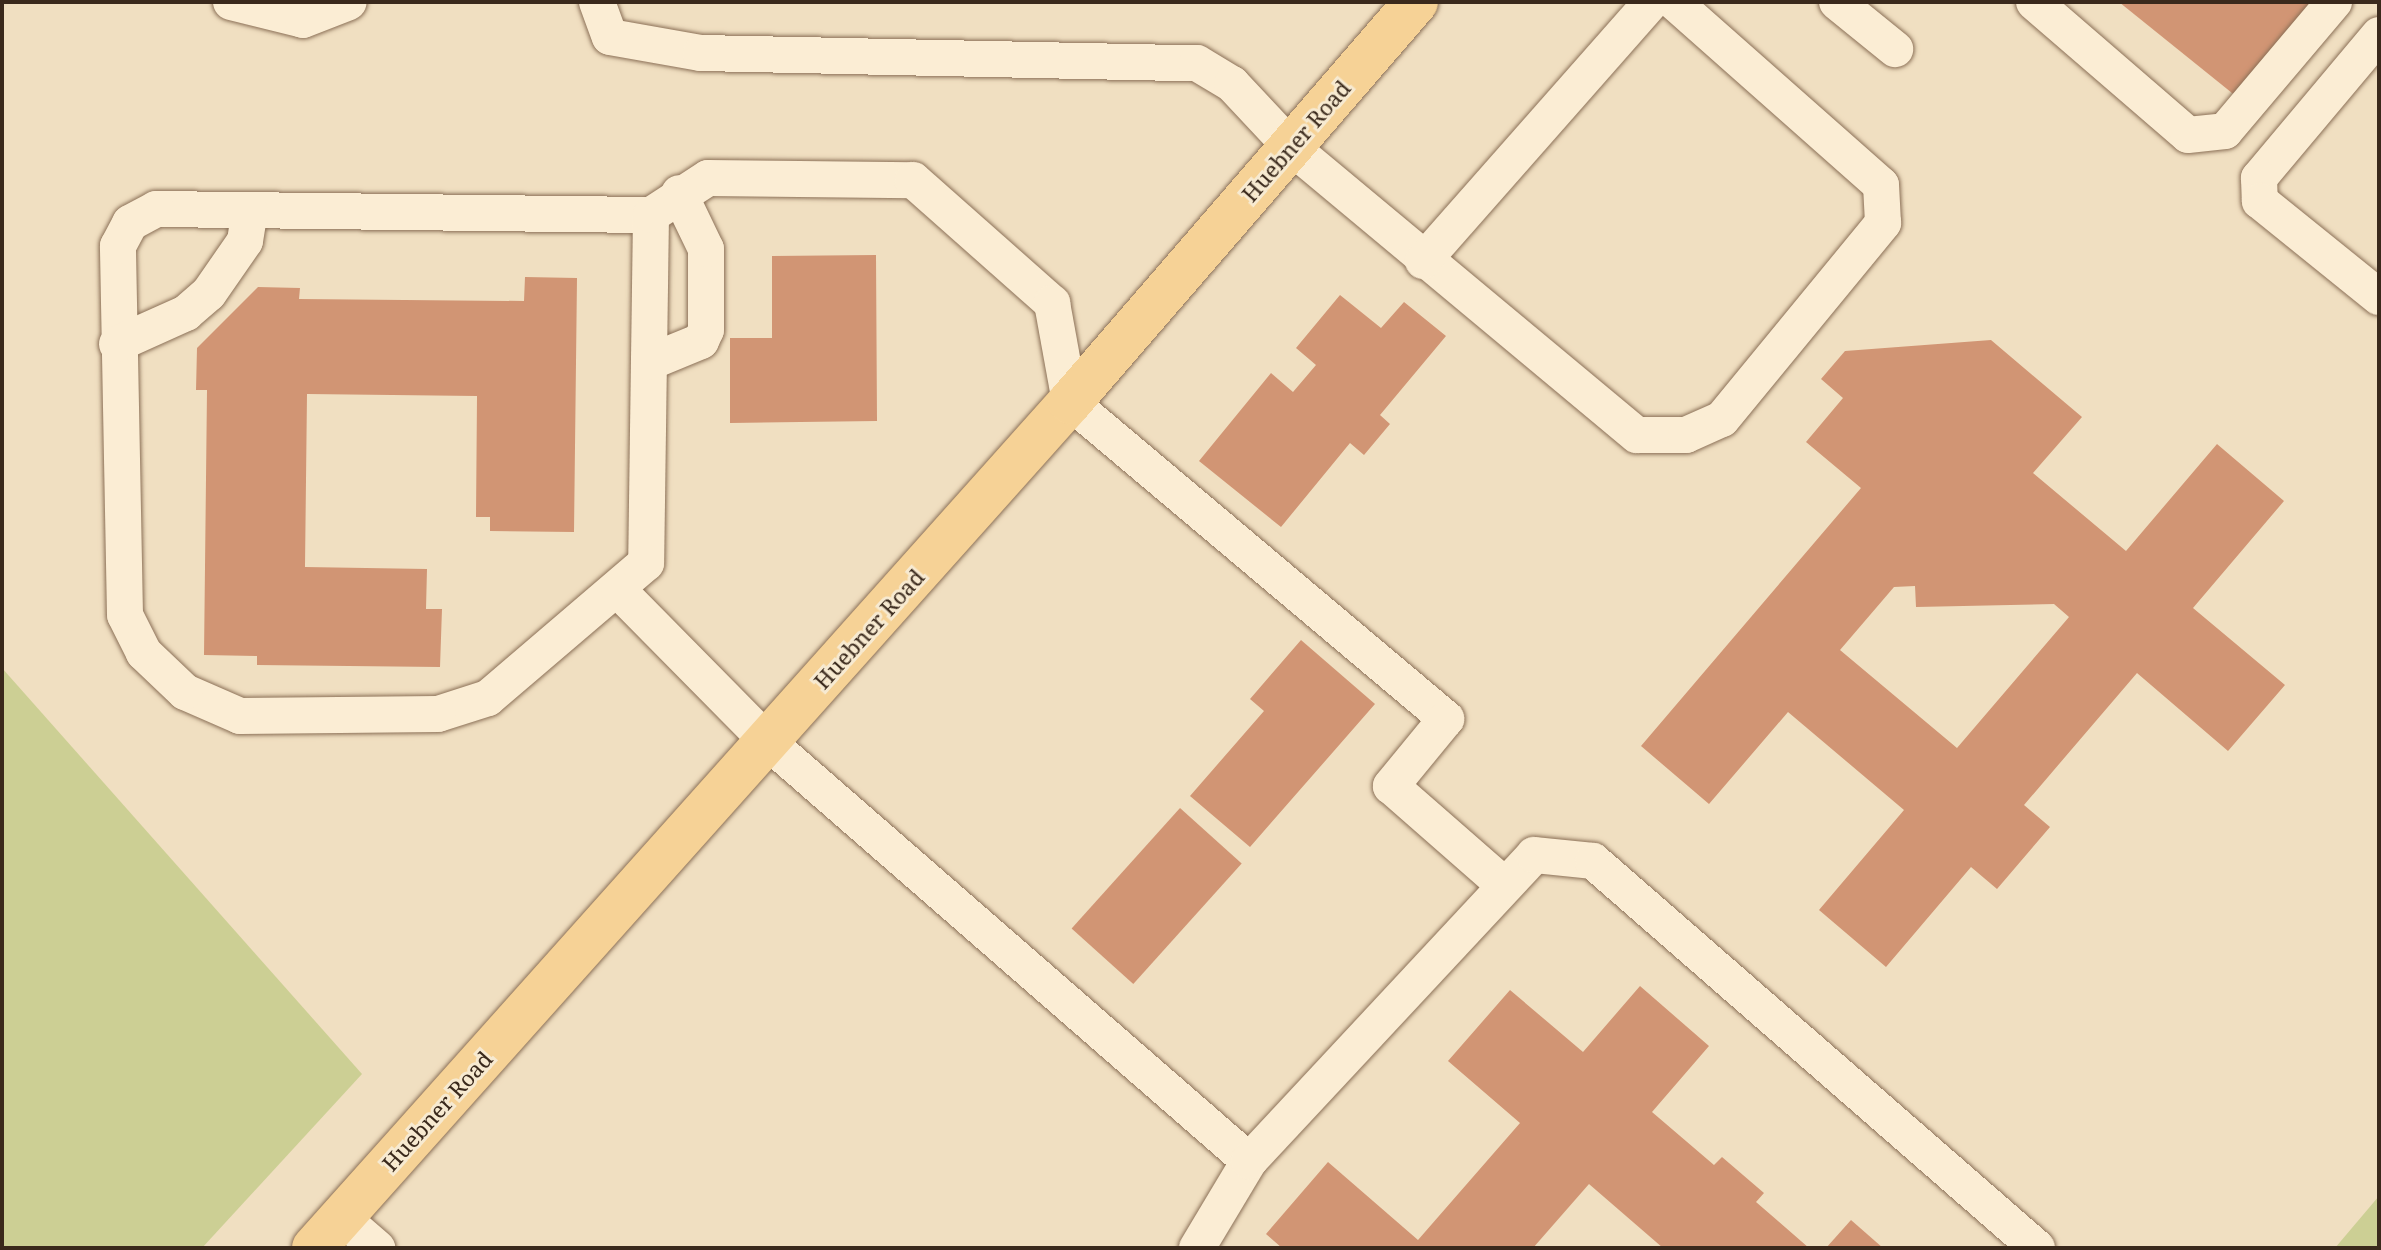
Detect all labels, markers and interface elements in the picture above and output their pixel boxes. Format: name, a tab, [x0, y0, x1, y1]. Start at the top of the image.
street label: Huebner Road	[1236, 75, 1356, 207]
street label: Huebner Road	[808, 564, 930, 694]
street label: Huebner Road	[376, 1046, 498, 1176]

